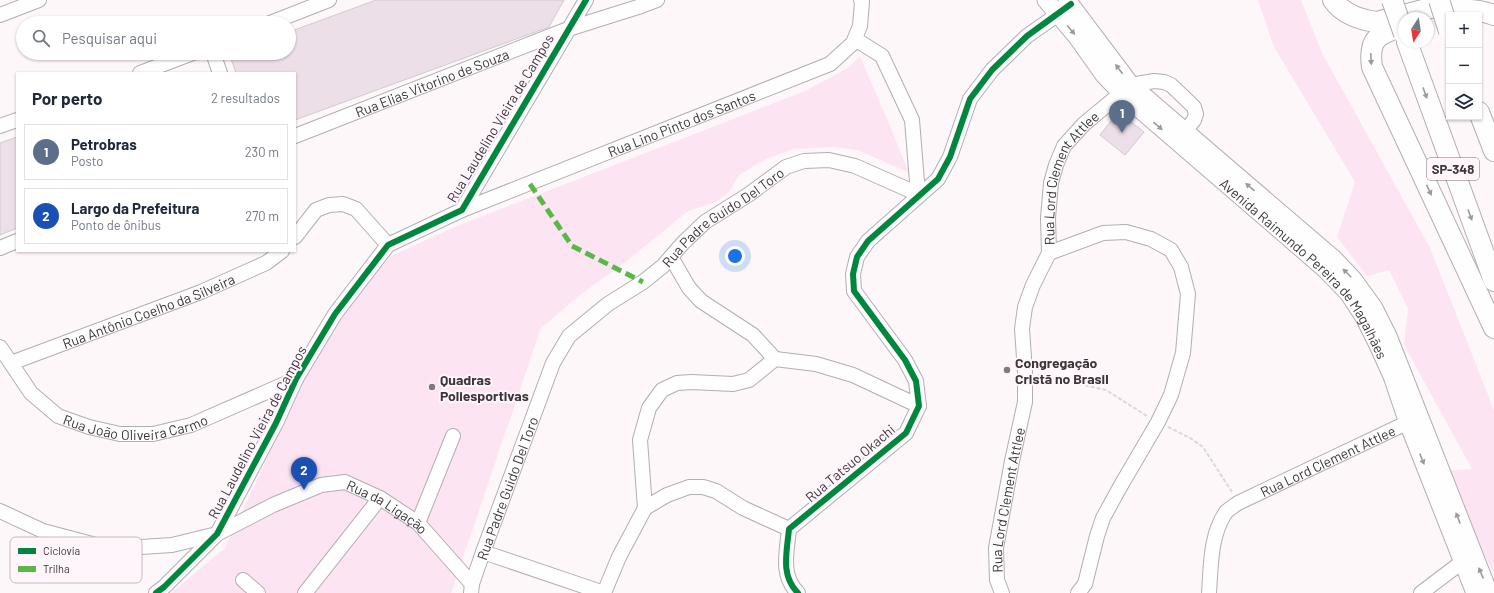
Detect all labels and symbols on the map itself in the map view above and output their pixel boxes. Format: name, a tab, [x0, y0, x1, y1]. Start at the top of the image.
north arrow	[1398, 12, 1434, 48]
one-way arrow	[1066, 25, 1075, 36]
street label: Rua Laudelino Vieira de Campos	[443, 31, 557, 205]
street label: Rua Elias Vitorino de Souza	[353, 45, 511, 120]
one-way arrow	[1368, 53, 1375, 65]
one-way arrow	[1115, 64, 1123, 74]
street label: Rua Lino Pinto dos Santos	[605, 86, 758, 160]
one-way arrow	[1423, 87, 1429, 99]
pin: 1	[1109, 100, 1135, 133]
street label: Rua Lord Clement Attlee	[1039, 107, 1102, 245]
one-way arrow	[1153, 121, 1164, 130]
road number: SP-348	[1427, 158, 1479, 180]
street label: Rua Padre Guido Del Toro	[658, 163, 787, 270]
street label: Avenida Raimundo Pereira de Magalhães	[1217, 174, 1392, 362]
one-way arrow	[1244, 183, 1255, 192]
one-way arrow	[1426, 185, 1432, 196]
one-way arrow	[1467, 209, 1473, 221]
your location	[725, 246, 745, 266]
one-way arrow	[1342, 268, 1352, 278]
street label: Rua Antônio Coelho da Silveira	[60, 270, 237, 352]
street label: Rua Laudelino Vieira de Campos	[204, 342, 310, 521]
place label: Congregação Cristã no Brasil	[1015, 354, 1109, 387]
marker: Congregação Cristã no Brasil	[1002, 365, 1012, 375]
place label: Quadras Poliesportivas	[440, 371, 529, 404]
marker: Quadras Poliesportivas	[427, 382, 437, 392]
street label: Rua João Oliveira Carmo	[62, 408, 208, 424]
text: Rua João Oliveira Carmo	[61, 410, 210, 443]
street label: Rua Padre Guido Del Toro	[472, 414, 541, 562]
street label: Rua Tatsuo Okachi	[802, 421, 898, 505]
street label: Rua Lord Clement Attlee	[1257, 421, 1398, 500]
street label: Rua Lord Clement Attlee	[987, 426, 1028, 573]
one-way arrow	[1419, 454, 1425, 465]
pin: 2	[291, 457, 317, 490]
street label: Rua da Ligação	[344, 476, 432, 537]
one-way arrow	[1455, 511, 1461, 523]
legend	[10, 537, 142, 583]
text: Ciclovia	[43, 544, 80, 557]
text: Trilha	[43, 562, 70, 575]
one-way arrow	[1477, 567, 1483, 579]

